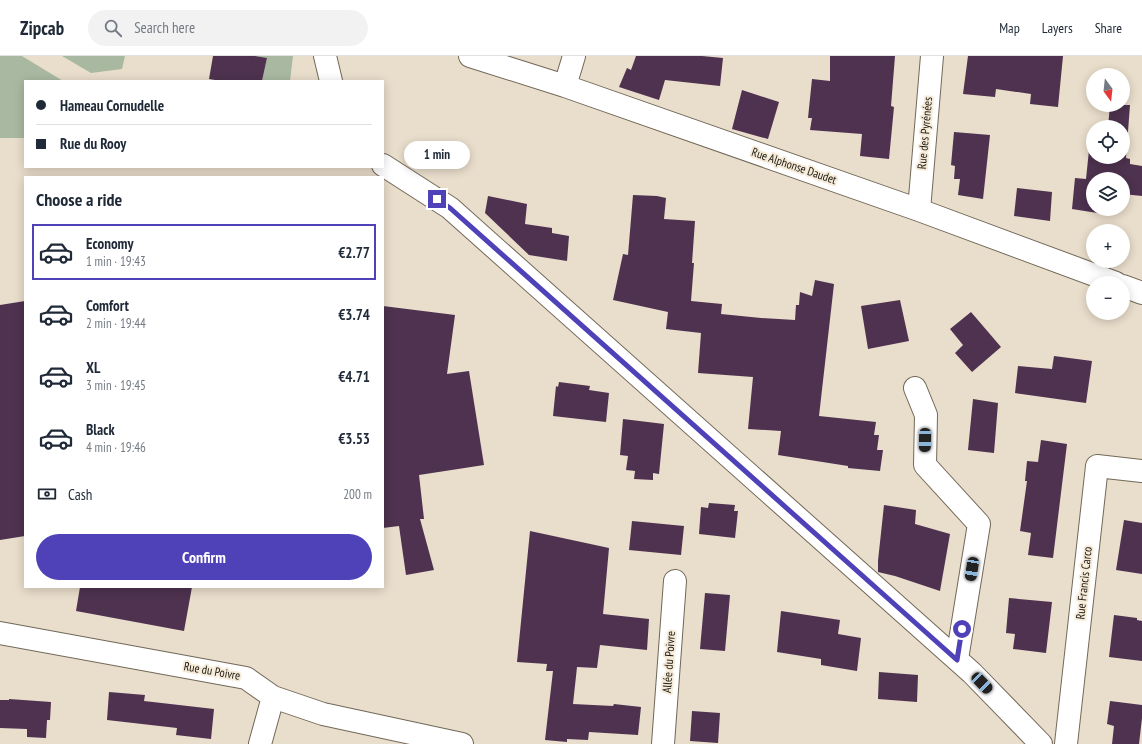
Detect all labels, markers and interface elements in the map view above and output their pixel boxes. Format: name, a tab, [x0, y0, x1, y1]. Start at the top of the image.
search box	[88, 10, 368, 46]
text: Zipcab	[20, 16, 64, 40]
icon: search	[102, 17, 124, 39]
text: Search here	[134, 18, 195, 37]
text: Map	[999, 19, 1020, 37]
text: Layers	[1042, 19, 1073, 37]
text: Share	[1095, 19, 1122, 37]
north arrow	[1086, 68, 1130, 112]
map controls	[1086, 68, 1130, 320]
text: Hameau Cornudelle	[60, 96, 164, 115]
street label: Rue des Pyrénées	[914, 96, 935, 170]
button: locate	[1086, 120, 1130, 164]
text: Rue du Rooy	[60, 134, 126, 153]
callout: 1 min	[404, 141, 470, 169]
street label: Rue Alphonse Daudet	[750, 144, 839, 187]
text: 1 min	[424, 146, 450, 163]
button: layers	[1086, 172, 1130, 216]
text: Choose a ride	[36, 188, 122, 211]
route end	[428, 190, 446, 208]
button: +	[1086, 224, 1130, 268]
icon: car	[38, 234, 74, 270]
text: Economy	[86, 234, 134, 253]
text: €2.77	[338, 243, 370, 262]
text: 1 min · 19:43	[86, 253, 146, 270]
button: −	[1086, 276, 1130, 320]
icon: car	[38, 296, 74, 332]
text: Comfort	[86, 296, 129, 315]
text: €3.74	[338, 305, 370, 324]
text: 2 min · 19:44	[86, 315, 146, 332]
icon: car	[38, 358, 74, 394]
text: XL	[86, 358, 100, 377]
text: €4.71	[338, 367, 370, 386]
text: 3 min · 19:45	[86, 377, 146, 394]
icon: car	[38, 420, 74, 456]
text: Black	[86, 420, 115, 439]
car	[919, 428, 931, 452]
text: €3.53	[338, 429, 370, 448]
text: 4 min · 19:46	[86, 439, 146, 456]
icon: cash	[36, 483, 58, 505]
text: Cash	[68, 485, 92, 504]
text: 200 m	[343, 486, 372, 503]
button: Confirm	[36, 534, 372, 580]
street label: Rue Francis Carco	[1072, 546, 1095, 620]
car	[964, 556, 980, 582]
route start	[953, 620, 971, 638]
street label: Allée du Poivre	[659, 630, 678, 694]
street label: Rue du Poivre	[183, 658, 242, 683]
car	[969, 670, 995, 696]

